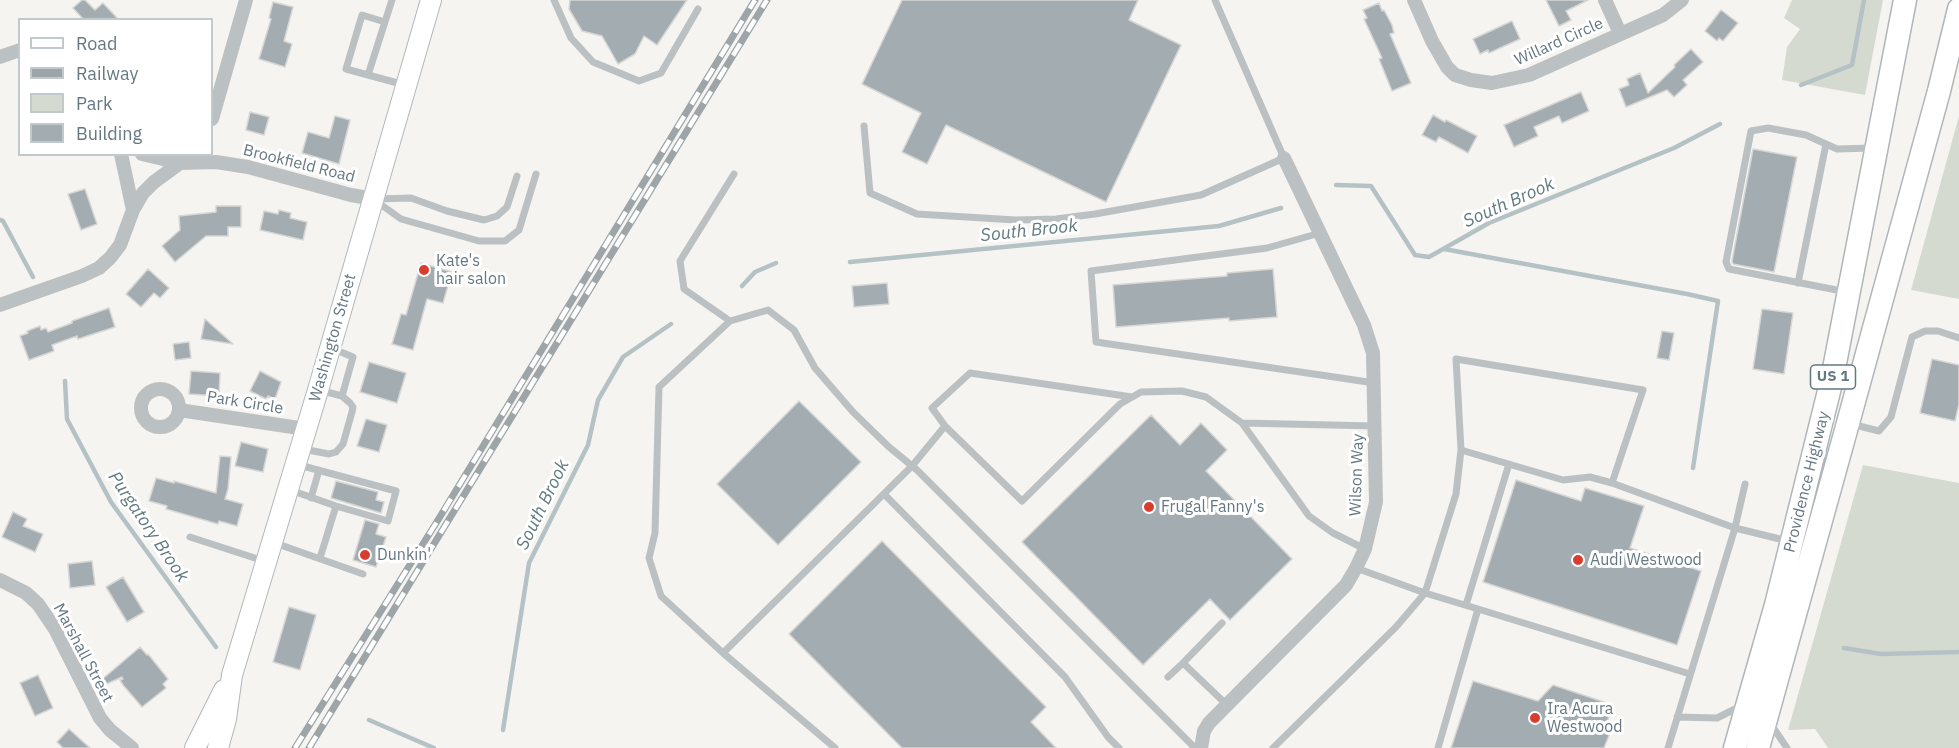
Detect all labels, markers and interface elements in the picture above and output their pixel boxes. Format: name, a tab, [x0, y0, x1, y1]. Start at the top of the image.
street label: Willard Circle	[1512, 14, 1606, 70]
legend	[18, 18, 213, 156]
text: Road	[76, 32, 117, 55]
text: Railway	[76, 62, 138, 85]
text: Park	[76, 92, 112, 115]
text: Building	[76, 122, 142, 145]
street label: Brookfield Road	[241, 141, 357, 187]
water label: South Brook	[1460, 173, 1558, 233]
water label: South Brook	[979, 215, 1079, 247]
place label: Kate's hair salon	[436, 251, 506, 289]
marker: Kate's hair salon	[417, 263, 431, 277]
street label: Washington Street	[306, 272, 360, 404]
road number: US 1	[1810, 365, 1856, 389]
street label: Park Circle	[205, 387, 285, 419]
street label: Providence Highway	[1780, 409, 1834, 555]
street label: Wilson Way	[1346, 433, 1368, 517]
water label: South Brook	[512, 456, 574, 554]
water label: Purgatory Brook	[103, 468, 193, 586]
place label: Frugal Fanny's	[1161, 497, 1265, 517]
marker: Frugal Fanny's	[1142, 500, 1156, 514]
place label: Dunkin'	[377, 545, 431, 565]
marker: Dunkin'	[358, 548, 372, 562]
place label: Audi Westwood	[1590, 550, 1702, 570]
marker: Audi Westwood	[1571, 553, 1585, 567]
street label: Marshall Street	[49, 600, 117, 706]
place label: Ira Acura Westwood	[1547, 699, 1623, 737]
marker: Ira Acura Westwood	[1528, 711, 1542, 725]

